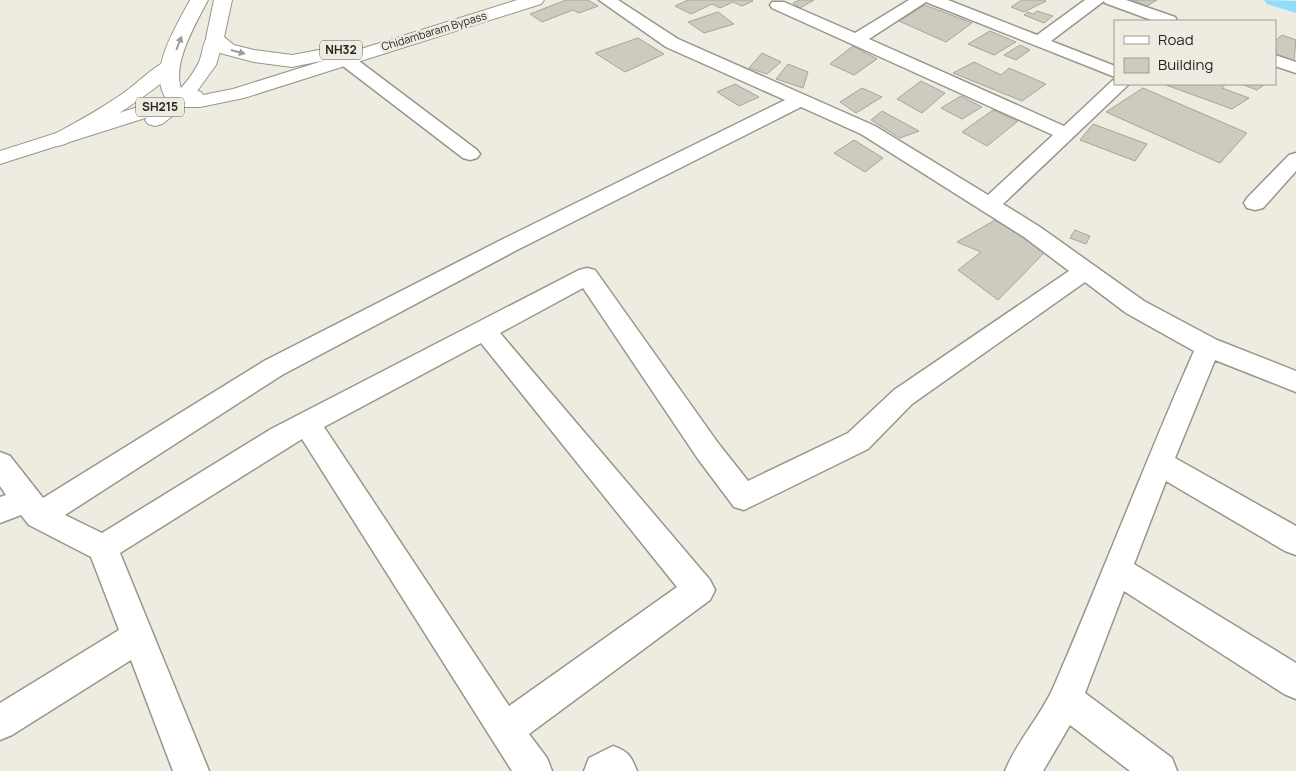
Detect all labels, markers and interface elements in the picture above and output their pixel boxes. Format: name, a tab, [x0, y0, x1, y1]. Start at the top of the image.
street label: Chidambaram Bypass	[379, 7, 489, 54]
legend	[1114, 20, 1276, 85]
text: Road	[1158, 29, 1194, 50]
one-way arrow	[175, 35, 183, 50]
road number: NH32	[320, 40, 362, 60]
one-way arrow	[230, 48, 245, 56]
text: Building	[1158, 54, 1213, 75]
road number: SH215	[136, 98, 184, 116]

